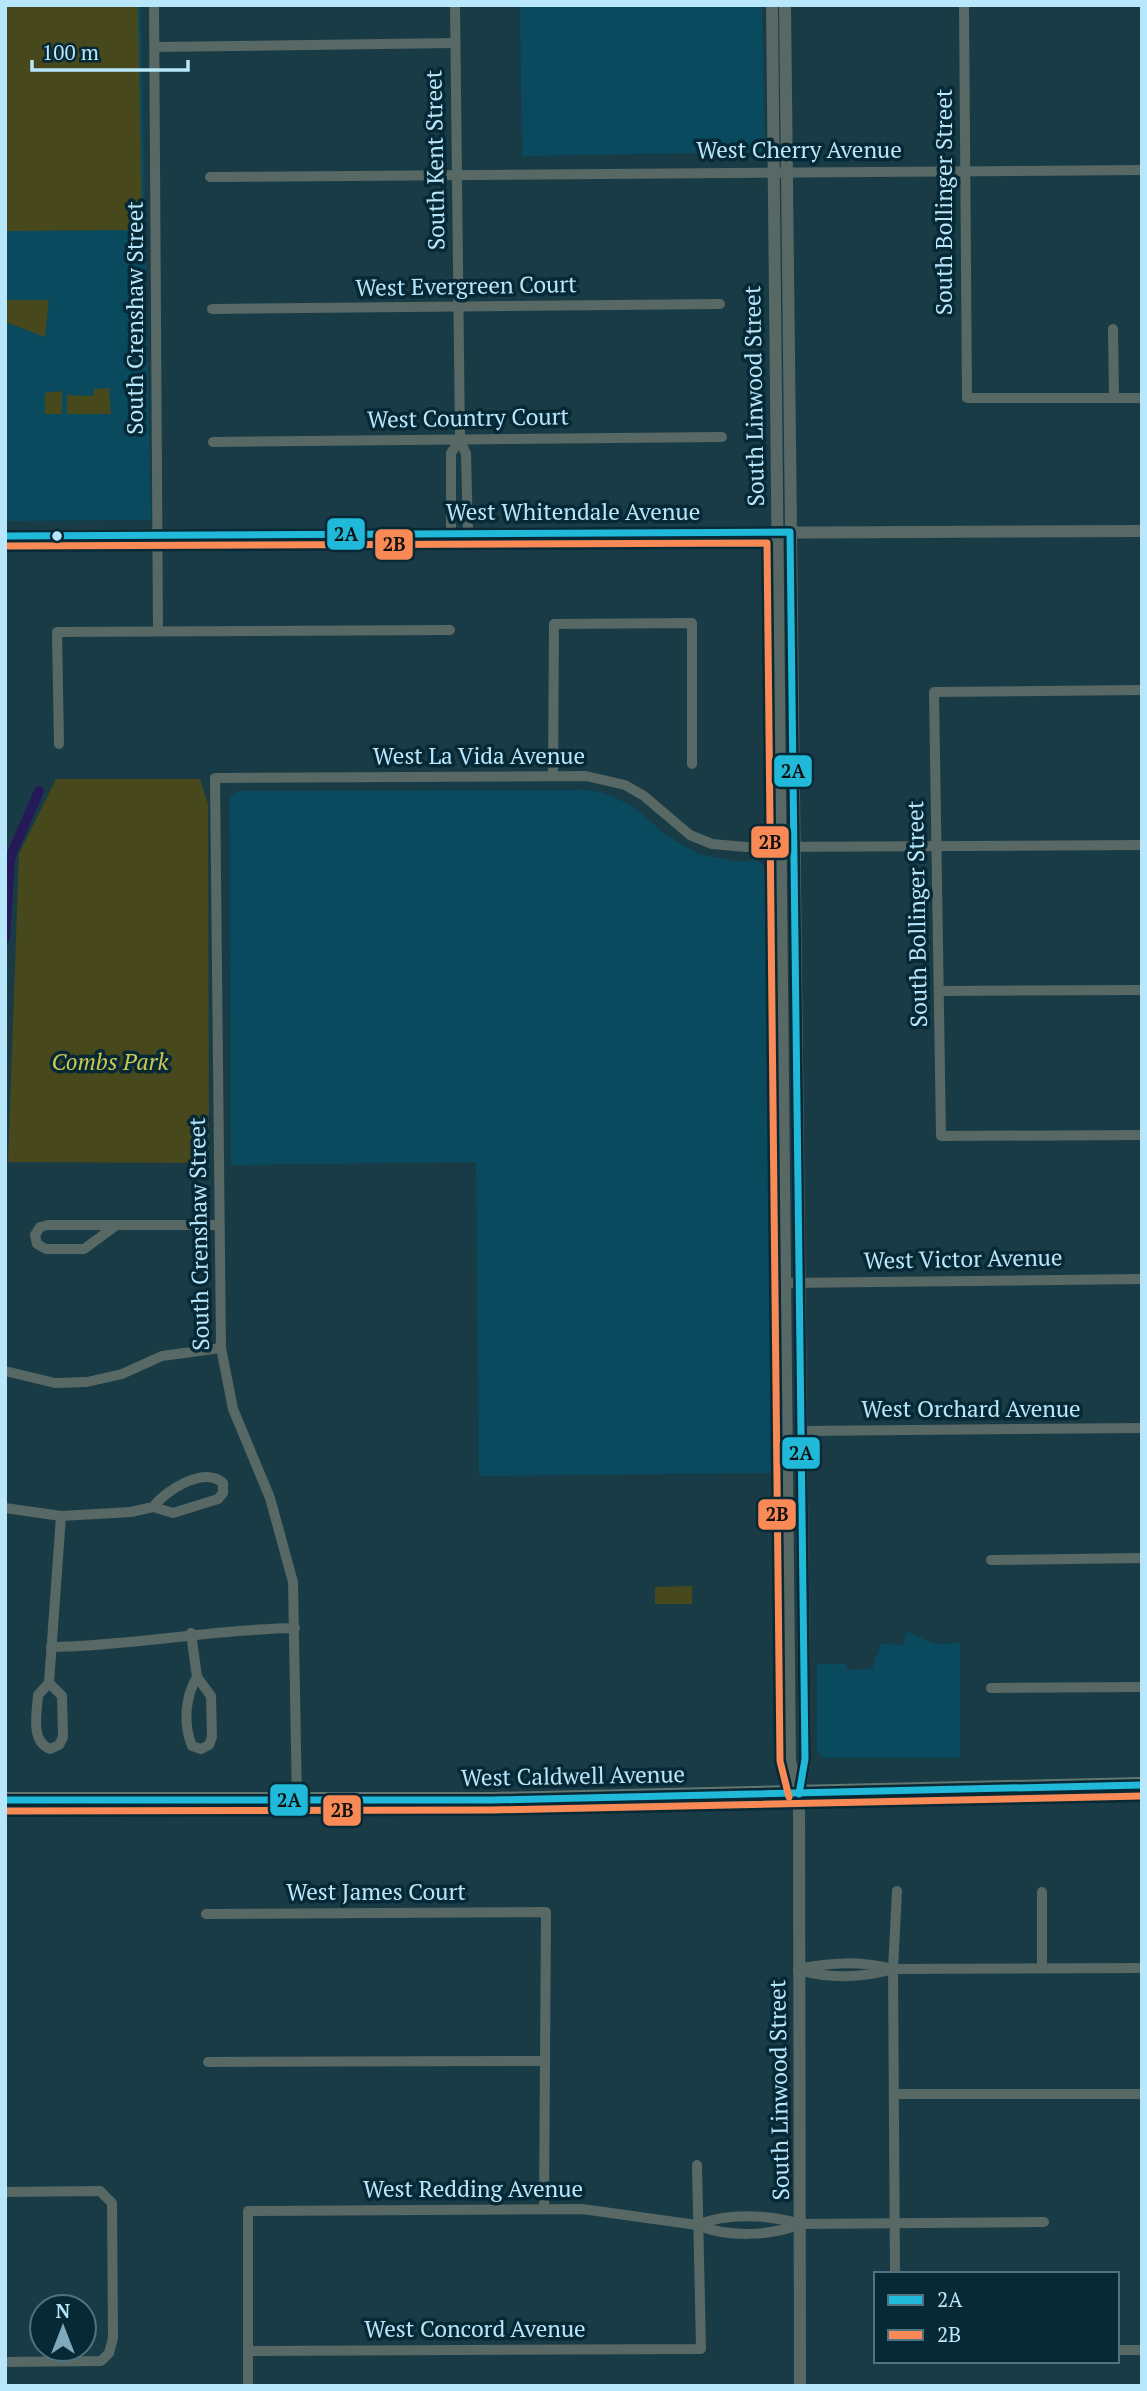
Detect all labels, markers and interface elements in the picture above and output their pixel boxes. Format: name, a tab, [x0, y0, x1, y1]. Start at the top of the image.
scale bar	[32, 28, 187, 72]
text: 100 m	[42, 38, 99, 66]
street label: South Kent Street	[417, 69, 452, 250]
street label: South Bollinger Street	[928, 88, 959, 315]
street label: West Cherry Avenue	[696, 134, 902, 165]
street label: South Crenshaw Street	[119, 201, 150, 435]
street label: West Evergreen Court	[355, 268, 577, 303]
street label: South Linwood Street	[736, 285, 771, 507]
street label: West Country Court	[367, 400, 570, 435]
street label: West Whitendale Avenue	[446, 496, 700, 527]
line badge: 2A	[326, 517, 366, 551]
text: 2A	[334, 521, 358, 546]
line badge: 2B	[374, 528, 414, 561]
unlabelled marker	[50, 529, 64, 543]
text: 2B	[382, 531, 406, 556]
street label: West La Vida Avenue	[373, 740, 585, 771]
line badge: 2A	[773, 754, 813, 788]
text: 2A	[781, 758, 805, 783]
street label: South Bollinger Street	[899, 800, 934, 1028]
line badge: 2B	[750, 825, 790, 859]
text: 2B	[758, 829, 782, 854]
park label: Combs Park	[51, 1046, 169, 1077]
street label: South Crenshaw Street	[181, 1117, 216, 1351]
street label: West Victor Avenue	[863, 1241, 1063, 1276]
street label: West Orchard Avenue	[861, 1393, 1081, 1424]
line badge: 2A	[781, 1436, 821, 1470]
text: 2A	[789, 1440, 813, 1465]
line badge: 2B	[757, 1498, 797, 1531]
text: 2B	[765, 1501, 789, 1526]
street label: West Caldwell Avenue	[461, 1758, 685, 1793]
line badge: 2A	[269, 1783, 309, 1817]
text: 2A	[277, 1787, 301, 1812]
line badge: 2B	[322, 1794, 362, 1827]
text: 2B	[330, 1797, 354, 1822]
street label: West James Court	[286, 1876, 466, 1907]
street label: South Linwood Street	[761, 1979, 796, 2201]
street label: West Redding Avenue	[363, 2173, 583, 2204]
legend	[874, 2272, 1119, 2363]
text: 2A	[937, 2285, 963, 2313]
north arrow	[28, 2293, 98, 2363]
text: N	[56, 2298, 71, 2323]
street label: West Concord Avenue	[364, 2313, 586, 2344]
text: 2B	[937, 2320, 961, 2348]

